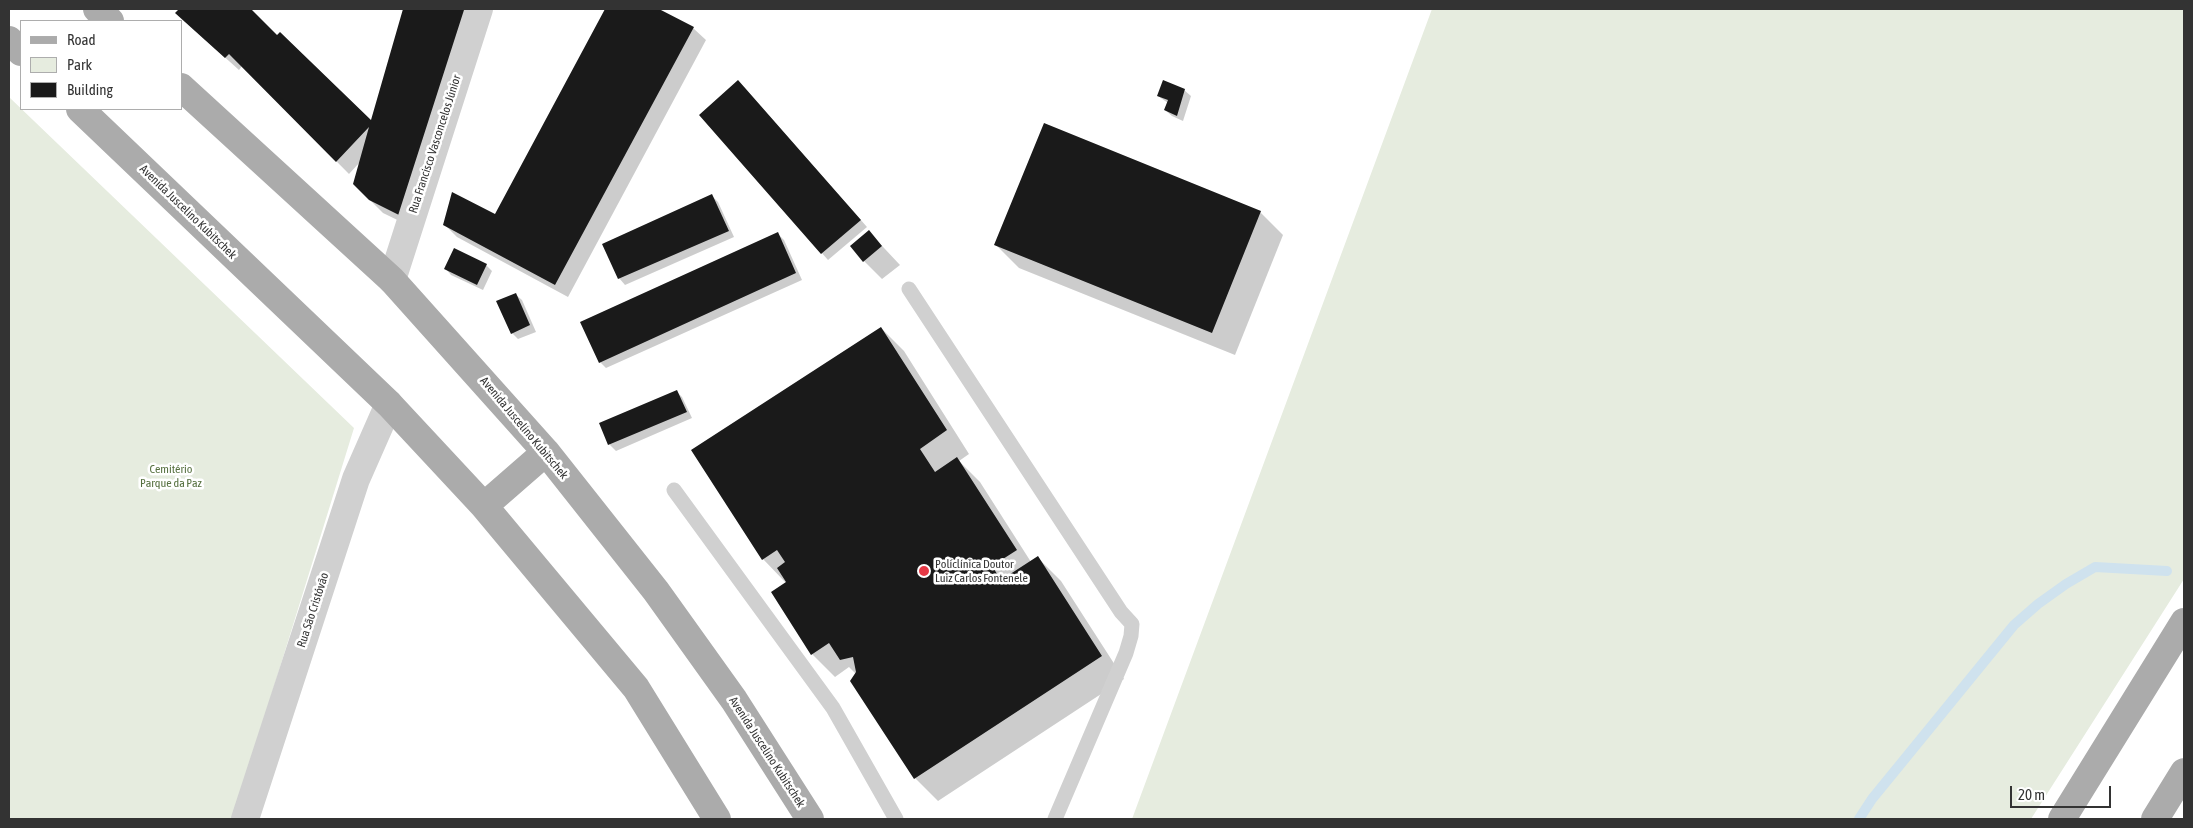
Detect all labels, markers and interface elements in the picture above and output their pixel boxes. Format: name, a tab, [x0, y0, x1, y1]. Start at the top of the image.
legend	[20, 20, 182, 110]
text: Road	[67, 31, 96, 48]
text: Park	[67, 56, 92, 73]
street label: Rua Francisco Vasconcelos Júnior	[406, 73, 464, 215]
text: Building	[67, 81, 113, 98]
street label: Avenida Juscelino Kubitschek	[137, 162, 239, 262]
street label: Avenida Juscelino Kubitschek	[477, 374, 571, 482]
park label: Cemitério Parque da Paz	[140, 462, 202, 490]
place label: Policlínica Doutor Luiz Carlos Fontenele	[935, 557, 1028, 585]
marker: Policlínica Doutor Luiz Carlos Fontenele	[917, 564, 931, 578]
street label: Rua São Cristóvão	[294, 571, 332, 649]
street label: Avenida Juscelino Kubitschek	[726, 694, 808, 810]
scale bar	[2013, 776, 2114, 808]
text: 20 m	[2018, 786, 2045, 803]

